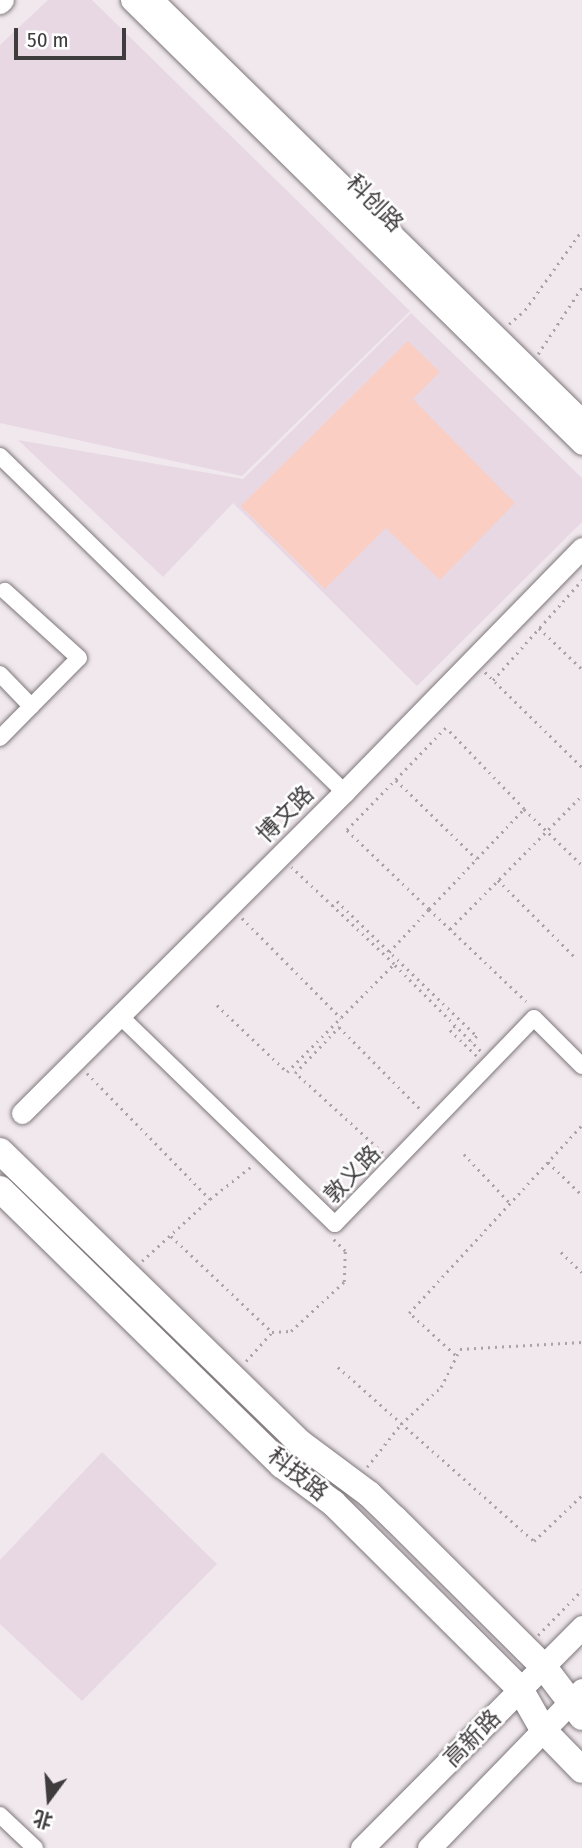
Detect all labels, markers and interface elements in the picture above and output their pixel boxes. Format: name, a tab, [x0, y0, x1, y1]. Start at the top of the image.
scale bar	[18, 14, 130, 58]
text: 50 m	[27, 27, 69, 53]
street label: 科创路	[341, 169, 409, 237]
street label: 博文路	[251, 780, 319, 848]
street label: 敦义路	[318, 1140, 386, 1208]
street label: 科技路	[263, 1442, 333, 1506]
street label: 高新路	[438, 1704, 506, 1772]
north arrow	[14, 1764, 84, 1834]
text: 北	[31, 1806, 55, 1833]

